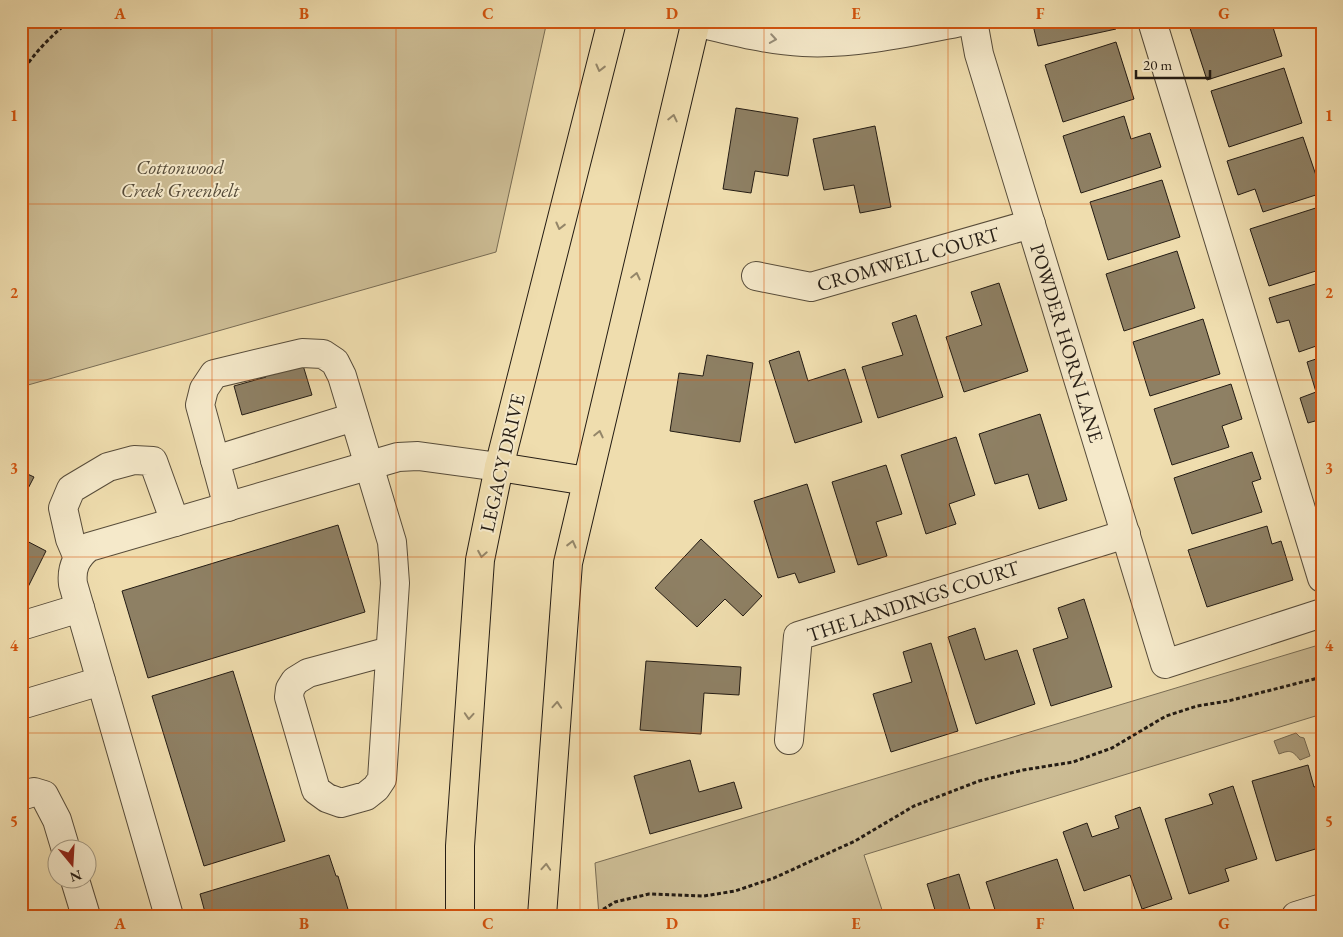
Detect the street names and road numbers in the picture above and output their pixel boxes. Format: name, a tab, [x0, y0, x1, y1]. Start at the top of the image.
street label: CROMWELL COURT	[814, 220, 1003, 297]
street label: POWDER HORN LANE	[1024, 240, 1110, 446]
street label: LEGACY DRIVE	[473, 391, 531, 535]
street label: THE LANDINGS COURT	[804, 554, 1023, 648]

